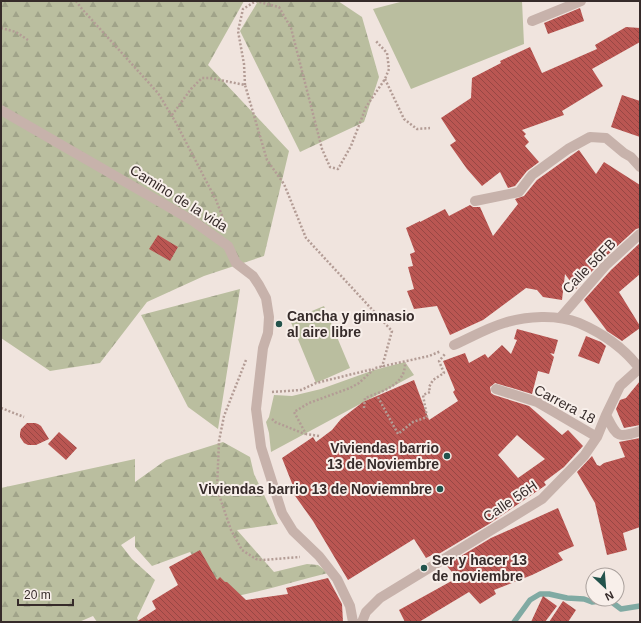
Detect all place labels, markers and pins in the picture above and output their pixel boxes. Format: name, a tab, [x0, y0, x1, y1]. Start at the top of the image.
place label: Cancha y gimnasio al aire libre	[287, 308, 415, 340]
marker: Cancha y gimnasio al aire libre	[274, 319, 284, 329]
place label: Viviendas barrio 13 de Noviembre	[327, 440, 439, 472]
marker: Viviendas barrio 13 de Noviembre	[442, 451, 452, 461]
place label: Viviendas barrio 13 de Noviemnbre	[199, 481, 432, 497]
marker: Viviendas barrio 13 de Noviemnbre	[435, 484, 445, 494]
place label: Ser y hacer 13 de noviembre	[432, 552, 527, 584]
marker: Ser y hacer 13 de noviembre	[419, 563, 429, 573]

